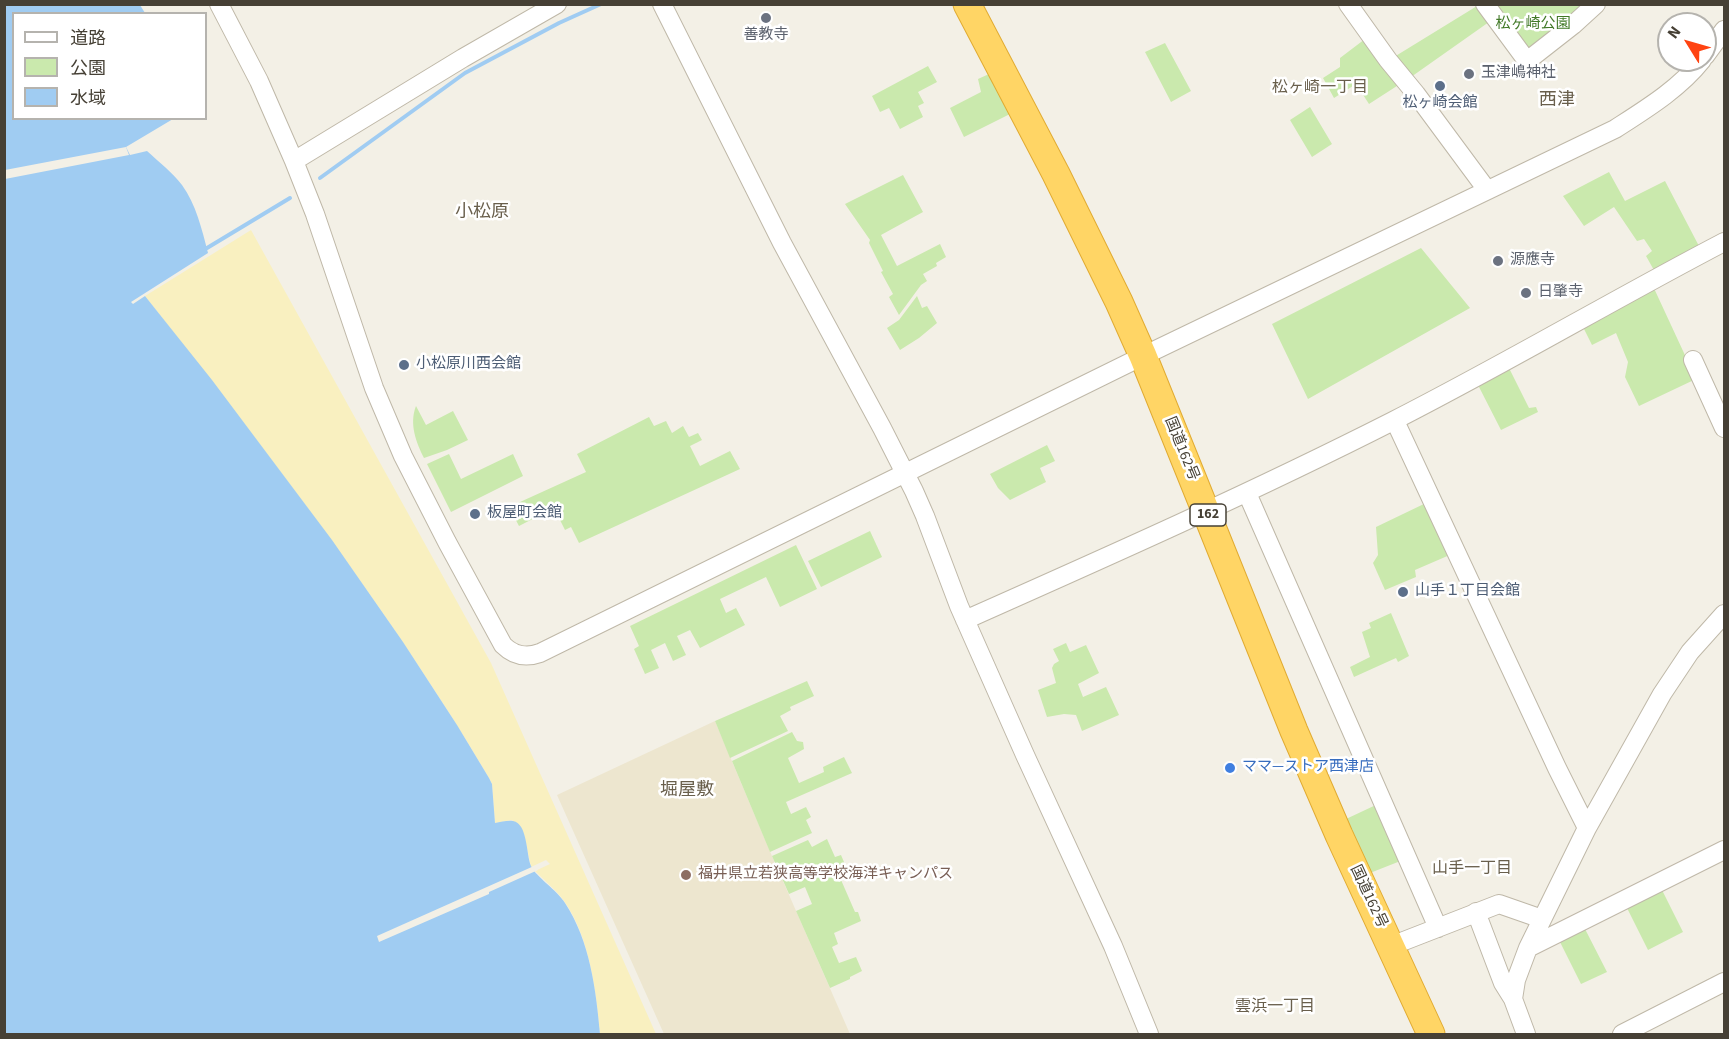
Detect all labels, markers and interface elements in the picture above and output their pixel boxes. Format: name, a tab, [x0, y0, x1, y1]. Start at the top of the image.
marker: 善教寺	[759, 11, 773, 25]
legend	[12, 12, 207, 120]
north arrow	[1657, 12, 1717, 72]
park label: 松ヶ崎公園	[1496, 16, 1570, 34]
text: N	[1662, 22, 1686, 43]
text: 道路	[70, 26, 106, 51]
place label: 善教寺	[744, 27, 788, 45]
text: 公園	[70, 56, 106, 81]
place label: 玉津嶋神社	[1481, 65, 1556, 83]
marker: 玉津嶋神社	[1462, 67, 1476, 81]
district label: 松ヶ崎一丁目	[1272, 78, 1368, 98]
marker: 松ヶ崎会館	[1433, 79, 1447, 93]
text: 水域	[70, 86, 106, 111]
district label: 西津	[1539, 90, 1575, 112]
place label: 松ヶ崎会館	[1403, 95, 1477, 113]
district label: 小松原	[455, 202, 509, 224]
place label: 源應寺	[1510, 252, 1555, 270]
marker: 源應寺	[1491, 254, 1505, 268]
place label: 日肇寺	[1538, 284, 1583, 302]
marker: 日肇寺	[1519, 286, 1533, 300]
place label: 小松原川西会館	[416, 356, 521, 374]
marker: 小松原川西会館	[397, 358, 411, 372]
street label: 国道162号	[1160, 414, 1202, 484]
road number: 162	[1190, 504, 1226, 526]
place label: 板屋町会館	[487, 505, 562, 523]
marker: 板屋町会館	[468, 507, 482, 521]
place label: 山手１丁目会館	[1415, 583, 1520, 601]
marker: 山手１丁目会館	[1396, 585, 1410, 599]
place label: ママ―ストア西津店	[1242, 759, 1374, 777]
marker: ママ―ストア西津店	[1223, 761, 1237, 775]
district label: 堀屋敷	[660, 780, 714, 802]
district label: 山手一丁目	[1432, 859, 1512, 879]
street label: 国道162号	[1346, 863, 1390, 931]
place label: 福井県立若狭高等学校海洋キャンパス	[698, 866, 953, 884]
marker: 福井県立若狭高等学校海洋キャンパス	[679, 868, 693, 882]
district label: 雲浜一丁目	[1235, 997, 1315, 1017]

